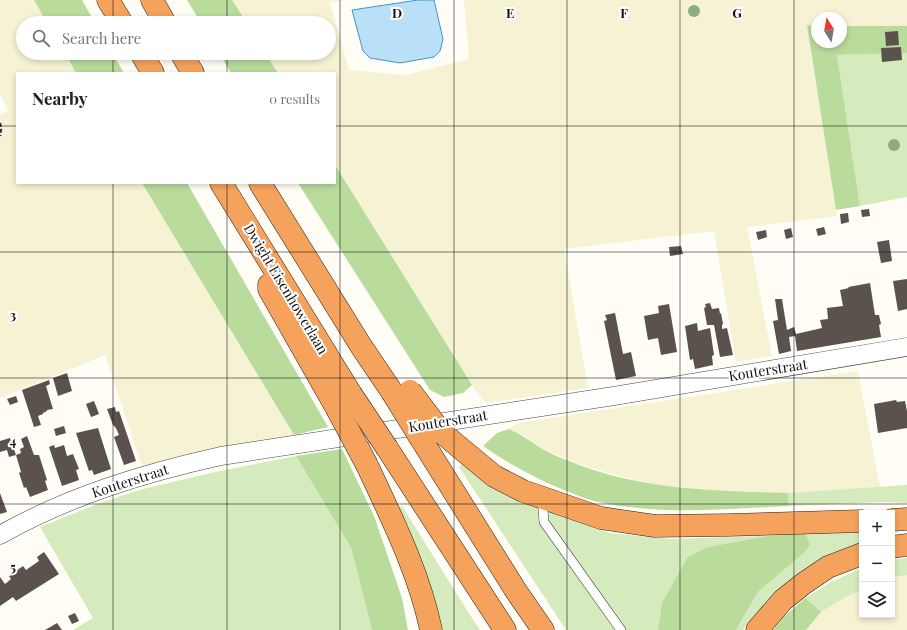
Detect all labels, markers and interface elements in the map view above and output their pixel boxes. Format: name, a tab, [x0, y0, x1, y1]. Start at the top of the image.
text: D	[392, 4, 402, 21]
text: E	[506, 4, 514, 21]
text: F	[620, 4, 628, 21]
text: G	[732, 4, 742, 21]
north arrow	[811, 12, 847, 48]
search box	[16, 16, 336, 60]
icon: search	[30, 27, 52, 49]
text: Search here	[62, 28, 141, 48]
text: Nearby	[32, 87, 87, 109]
text: 0 results	[269, 90, 320, 107]
street label: Dwight Eisenhowerlaan	[240, 220, 333, 358]
text: 3	[10, 306, 16, 323]
street label: Kouterstraat	[727, 354, 810, 385]
street label: Kouterstraat	[407, 405, 490, 436]
text: 4	[10, 432, 17, 449]
street label: Kouterstraat	[89, 459, 172, 502]
map controls	[859, 510, 895, 618]
button: +	[859, 510, 895, 546]
button: −	[859, 546, 895, 582]
text: 5	[10, 558, 16, 575]
button: layers	[859, 582, 895, 618]

